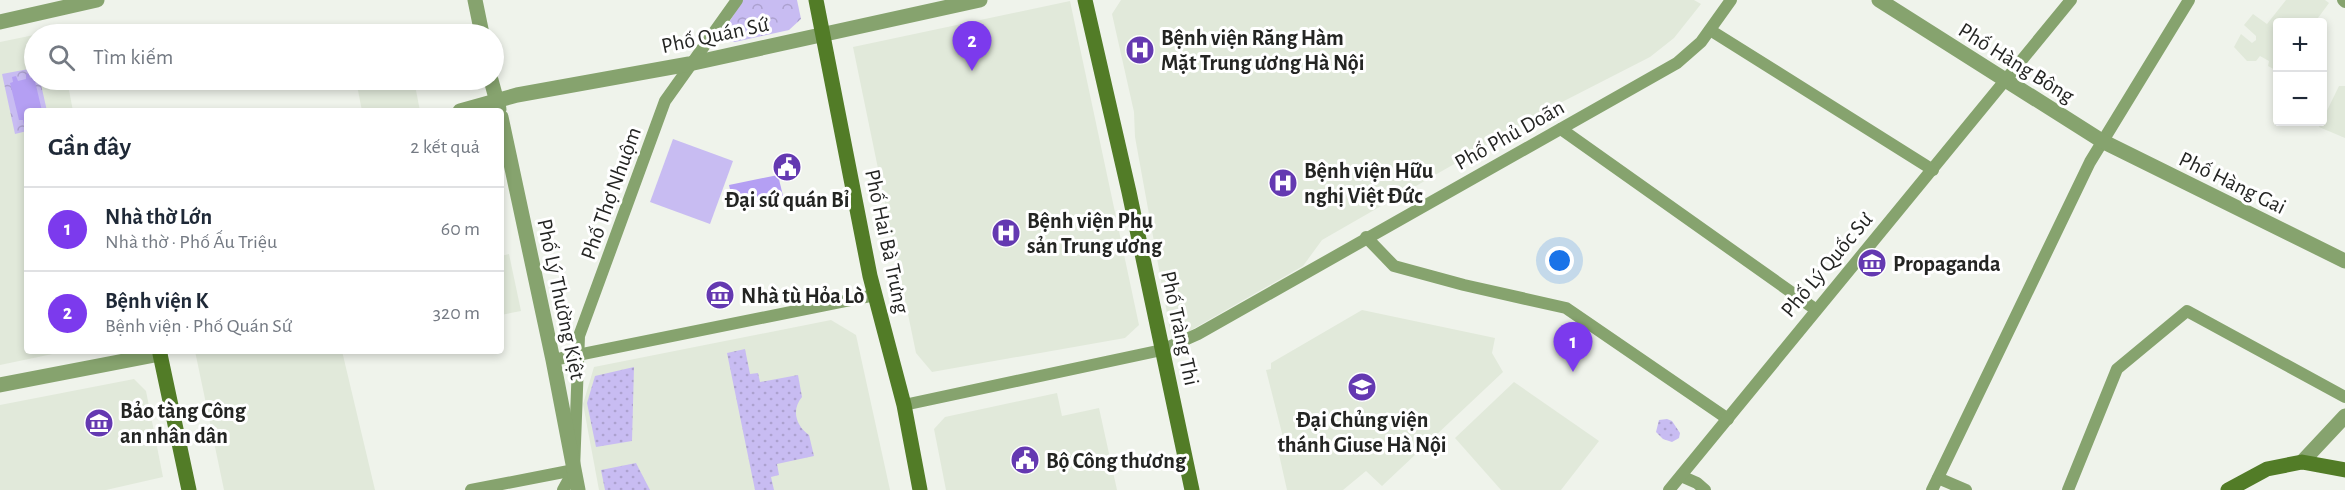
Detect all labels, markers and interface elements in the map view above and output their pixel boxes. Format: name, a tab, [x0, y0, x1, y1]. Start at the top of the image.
street label: Phố Quán Sứ	[659, 13, 771, 57]
map controls	[2273, 18, 2327, 126]
button: +	[2273, 18, 2327, 72]
street label: Phố Hàng Bông	[1955, 19, 2078, 107]
pin: 2	[952, 22, 992, 71]
search box	[24, 24, 504, 90]
place label: Bệnh viện Răng Hàm Mặt Trung ương Hà Nội	[1161, 27, 1364, 74]
hospital icon: Bệnh viện Răng Hàm Mặt Trung ương Hà Nội	[1124, 34, 1156, 66]
icon: search	[45, 41, 78, 74]
text: Tìm kiếm	[93, 46, 173, 68]
button: −	[2273, 72, 2327, 126]
street label: Phố Phủ Doãn	[1451, 96, 1568, 174]
street label: Phố Thợ Nhuộm	[577, 124, 645, 263]
text: Gần đây	[48, 134, 131, 160]
text: 2 kết quả	[410, 137, 480, 157]
street label: Phố Hàng Gai	[2176, 148, 2290, 218]
public building icon: Đại sứ quán Bỉ	[771, 151, 803, 183]
place label: Bệnh viện Hữu nghị Việt Đức	[1304, 160, 1434, 207]
street label: Phố Hai Bà Trưng	[861, 167, 913, 316]
hospital icon: Bệnh viện Hữu nghị Việt Đức	[1267, 167, 1299, 199]
place label: Đại sứ quán Bỉ	[724, 189, 850, 211]
text: Nhà thờ Lớn	[105, 206, 212, 228]
street label: Phố Lý Quốc Sư	[1777, 208, 1877, 321]
place label: Bệnh viện Phụ sản Trung ương	[1027, 210, 1163, 257]
street label: Phố Lý Thường Kiệt	[533, 217, 589, 382]
hospital icon: Bệnh viện Phụ sản Trung ương	[990, 217, 1022, 249]
text: 1	[64, 219, 71, 239]
text: 60 m	[441, 219, 480, 239]
text: Nhà thờ · Phố Ấu Triệu	[105, 232, 277, 252]
your location	[1545, 246, 1574, 275]
museum icon: Propaganda	[1856, 247, 1888, 279]
place label: Propaganda	[1893, 253, 2001, 275]
street label: Phố Tràng Thi	[1157, 269, 1203, 387]
museum icon: Nhà tù Hỏa Lò	[704, 279, 736, 311]
place label: Nhà tù Hỏa Lò	[741, 285, 865, 307]
text: Bệnh viện K	[105, 290, 208, 312]
text: 2	[63, 303, 72, 323]
text: 320 m	[433, 303, 480, 323]
text: Bệnh viện · Phố Quán Sứ	[105, 316, 293, 336]
pin: 1	[1554, 322, 1592, 372]
school or university icon: Đại Chủng viện thánh Giuse Hà Nội	[1346, 371, 1378, 403]
place label: Bảo tàng Công an nhân dân	[120, 400, 247, 447]
museum icon: Bảo tàng Công an nhân dân	[83, 407, 115, 439]
place label: Đại Chủng viện thánh Giuse Hà Nội	[1277, 409, 1447, 456]
public building icon: Bộ Công thương	[1009, 444, 1041, 476]
place label: Bộ Công thương	[1046, 450, 1187, 472]

